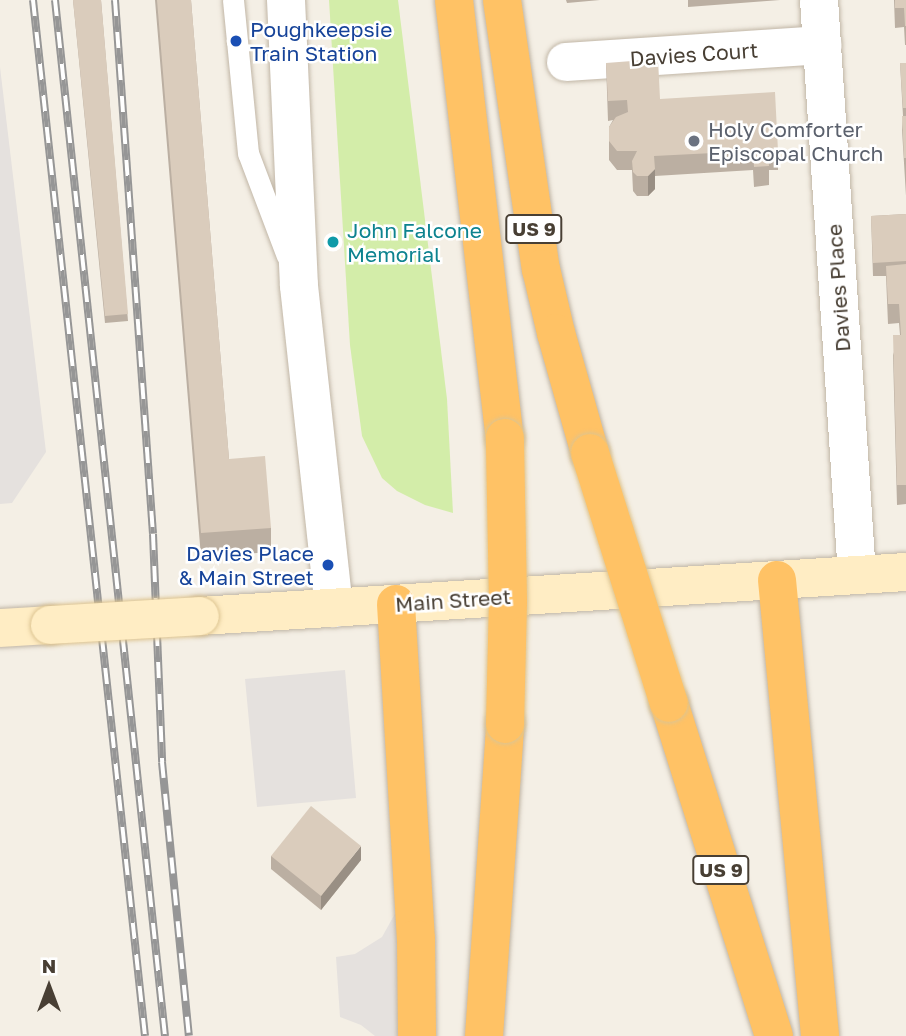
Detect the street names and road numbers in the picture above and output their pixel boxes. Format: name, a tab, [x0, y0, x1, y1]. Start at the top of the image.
street label: Davies Court	[629, 37, 759, 71]
road number: US 9	[504, 214, 564, 244]
street label: Davies Place	[821, 223, 855, 353]
street label: Main Street	[394, 583, 512, 617]
road number: US 9	[691, 855, 751, 886]

